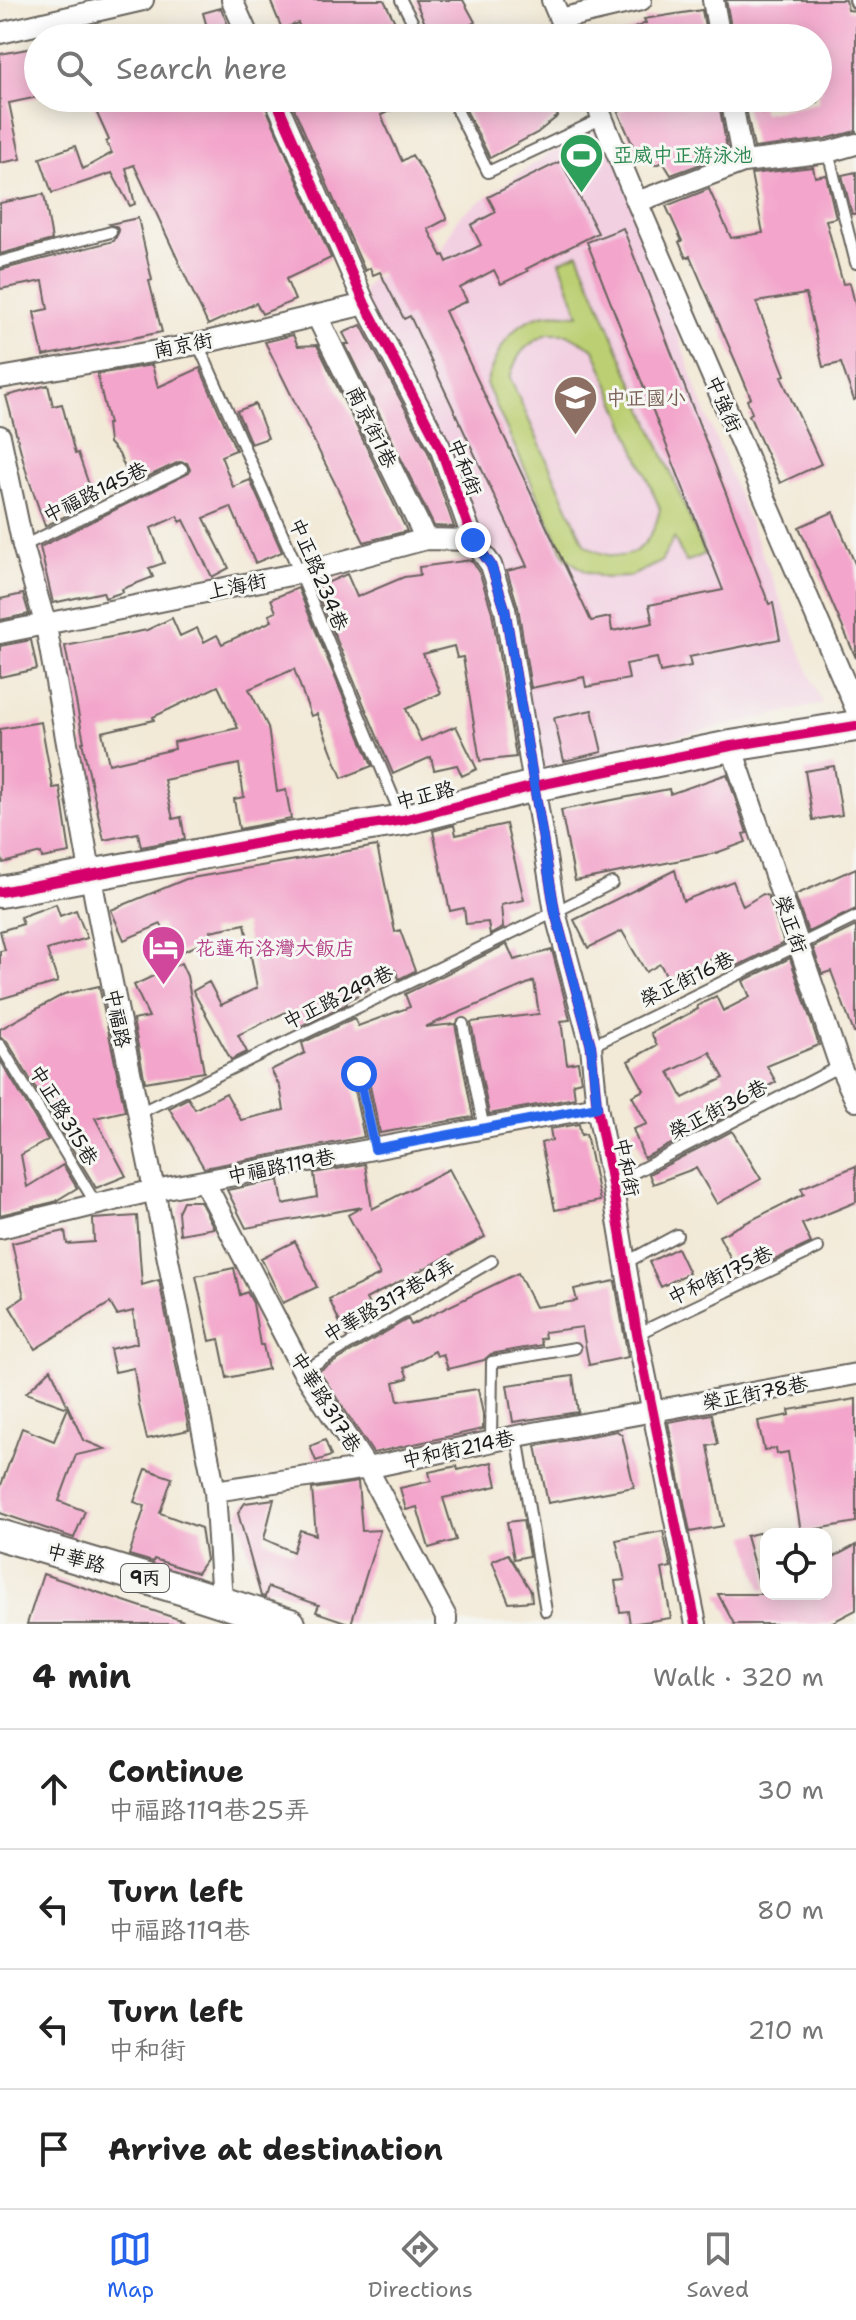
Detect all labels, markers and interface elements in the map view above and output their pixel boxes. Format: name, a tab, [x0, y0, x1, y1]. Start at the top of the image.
search box	[24, 24, 832, 112]
icon: search	[52, 46, 96, 90]
text: Search here	[116, 48, 287, 89]
sports icon: 亞威中正游泳池	[558, 131, 606, 194]
place label: 亞威中正游泳池	[613, 142, 753, 168]
street label: 南京街	[151, 327, 215, 363]
street label: 中強街	[700, 371, 748, 437]
school or university icon: 中正國小	[551, 374, 599, 437]
street label: 南京街1巷	[341, 382, 403, 473]
place label: 中正國小	[606, 385, 686, 411]
street label: 中和街	[442, 434, 488, 500]
street label: 中福路145巷	[38, 455, 152, 528]
street label: 中正路234巷	[284, 514, 355, 635]
route end	[455, 522, 491, 558]
street label: 上海街	[205, 567, 269, 605]
street label: 中正路	[393, 775, 458, 815]
street label: 榮正街	[769, 891, 813, 957]
hotel icon: 花蓮布洛灣大飯店	[140, 924, 188, 987]
place label: 花蓮布洛灣大飯店	[195, 935, 355, 961]
street label: 榮正街16巷	[636, 945, 739, 1013]
street label: 中正路249巷	[278, 959, 398, 1035]
street label: 中福路	[100, 986, 137, 1051]
route start	[341, 1056, 377, 1092]
street label: 中正路315巷	[24, 1060, 105, 1171]
street label: 榮正街36巷	[664, 1073, 773, 1145]
street label: 中和街	[609, 1135, 645, 1199]
street label: 中福路119巷	[225, 1143, 338, 1189]
street label: 中和街175巷	[663, 1239, 778, 1311]
street label: 中華路317巷4弄	[318, 1252, 460, 1348]
street label: 中華路317巷	[285, 1347, 368, 1458]
street label: 榮正街78巷	[700, 1370, 811, 1416]
street label: 中和街214巷	[399, 1424, 518, 1474]
map controls	[760, 1528, 832, 1600]
button: locate	[760, 1528, 832, 1600]
street label: 中華路	[44, 1537, 109, 1579]
road number: 9丙	[121, 1564, 169, 1592]
text: 4 min	[32, 1653, 131, 1699]
text: Walk · 320 m	[653, 1659, 824, 1694]
text: Continue	[108, 1751, 244, 1792]
icon: ahead	[32, 1767, 76, 1811]
text: 30 m	[757, 1772, 824, 1807]
text: 中福路119巷25弄	[108, 1792, 310, 1827]
text: Turn left	[108, 1871, 243, 1912]
icon: left	[32, 1887, 76, 1931]
text: 80 m	[757, 1892, 824, 1927]
text: 中福路119巷	[108, 1912, 250, 1947]
text: Turn left	[108, 1991, 243, 2032]
icon: left	[32, 2007, 76, 2051]
text: 210 m	[747, 2012, 824, 2047]
text: 中和街	[108, 2032, 186, 2067]
icon: arrive	[32, 2127, 76, 2171]
text: Arrive at destination	[108, 2129, 443, 2170]
tab: Map	[107, 2227, 154, 2304]
tab: Directions	[368, 2227, 473, 2304]
tab: Saved	[687, 2227, 749, 2304]

